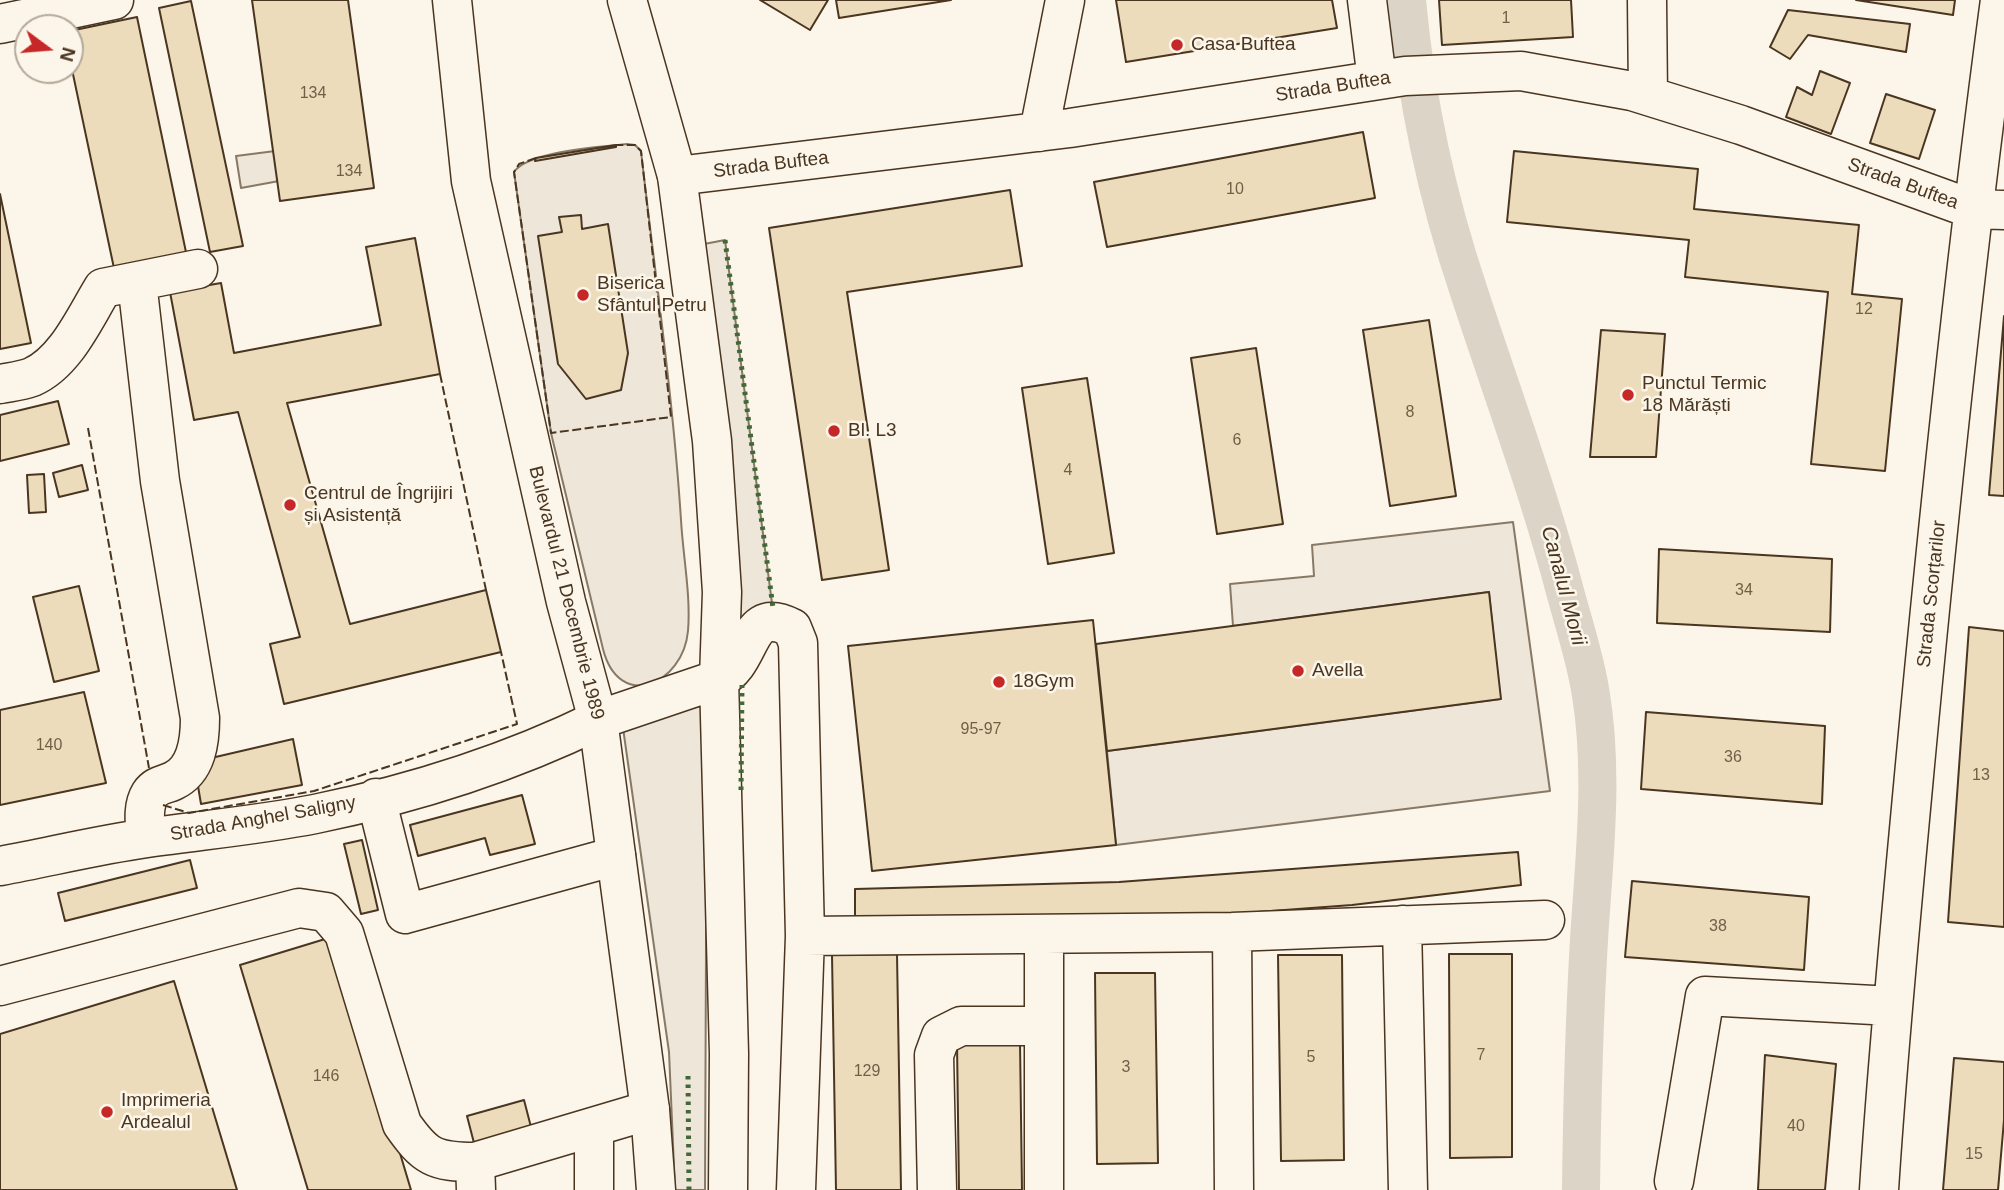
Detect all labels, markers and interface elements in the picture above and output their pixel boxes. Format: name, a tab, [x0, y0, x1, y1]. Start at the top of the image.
house number: 1	[1502, 9, 1510, 29]
north arrow	[14, 14, 84, 84]
place label: Casa Buftea	[1191, 34, 1296, 56]
marker: Casa Buftea	[1169, 37, 1185, 53]
text: N	[56, 45, 80, 64]
street label: Strada Buftea	[1274, 67, 1392, 107]
house number: 134	[300, 84, 326, 104]
street label: Strada Buftea	[712, 147, 830, 183]
street label: Strada Buftea	[1845, 153, 1961, 215]
house number: 134	[336, 162, 362, 182]
house number: 10	[1226, 180, 1244, 200]
place label: Biserica Sfântul Petru	[597, 273, 707, 317]
marker: Biserica Sfântul Petru	[575, 287, 591, 303]
house number: 12	[1855, 300, 1873, 320]
place label: Punctul Termic 18 Mărăști	[1642, 373, 1767, 417]
marker: Punctul Termic 18 Mărăști	[1620, 387, 1636, 403]
house number: 8	[1406, 403, 1414, 423]
place label: Bl. L3	[848, 420, 897, 442]
marker: Bl. L3	[826, 423, 842, 439]
house number: 6	[1233, 431, 1241, 451]
house number: 4	[1064, 461, 1072, 481]
street label: Bulevardul 21 Decembrie 1989	[523, 464, 609, 722]
place label: Centrul de Îngrijiri și Asistență	[304, 483, 453, 527]
marker: Centrul de Îngrijiri și Asistență	[282, 497, 298, 513]
street label: Strada Scorțarilor	[1913, 519, 1951, 669]
water label: Canalul Morii	[1535, 524, 1591, 648]
house number: 34	[1735, 581, 1753, 601]
place label: Avella	[1312, 660, 1363, 682]
marker: Avella	[1290, 663, 1306, 679]
place label: 18Gym	[1013, 671, 1074, 693]
marker: 18Gym	[991, 674, 1007, 690]
house number: 95-97	[961, 720, 1001, 740]
house number: 140	[36, 736, 62, 756]
house number: 36	[1724, 748, 1742, 768]
house number: 13	[1972, 766, 1990, 786]
street label: Strada Anghel Saligny	[168, 791, 358, 847]
house number: 38	[1709, 917, 1727, 937]
house number: 7	[1477, 1046, 1485, 1066]
house number: 5	[1307, 1048, 1315, 1068]
house number: 3	[1122, 1058, 1130, 1078]
house number: 129	[854, 1062, 880, 1082]
house number: 146	[313, 1067, 339, 1087]
place label: Imprimeria Ardealul	[121, 1090, 211, 1134]
marker: Imprimeria Ardealul	[99, 1104, 115, 1120]
house number: 40	[1787, 1117, 1805, 1137]
house number: 15	[1965, 1145, 1983, 1165]

